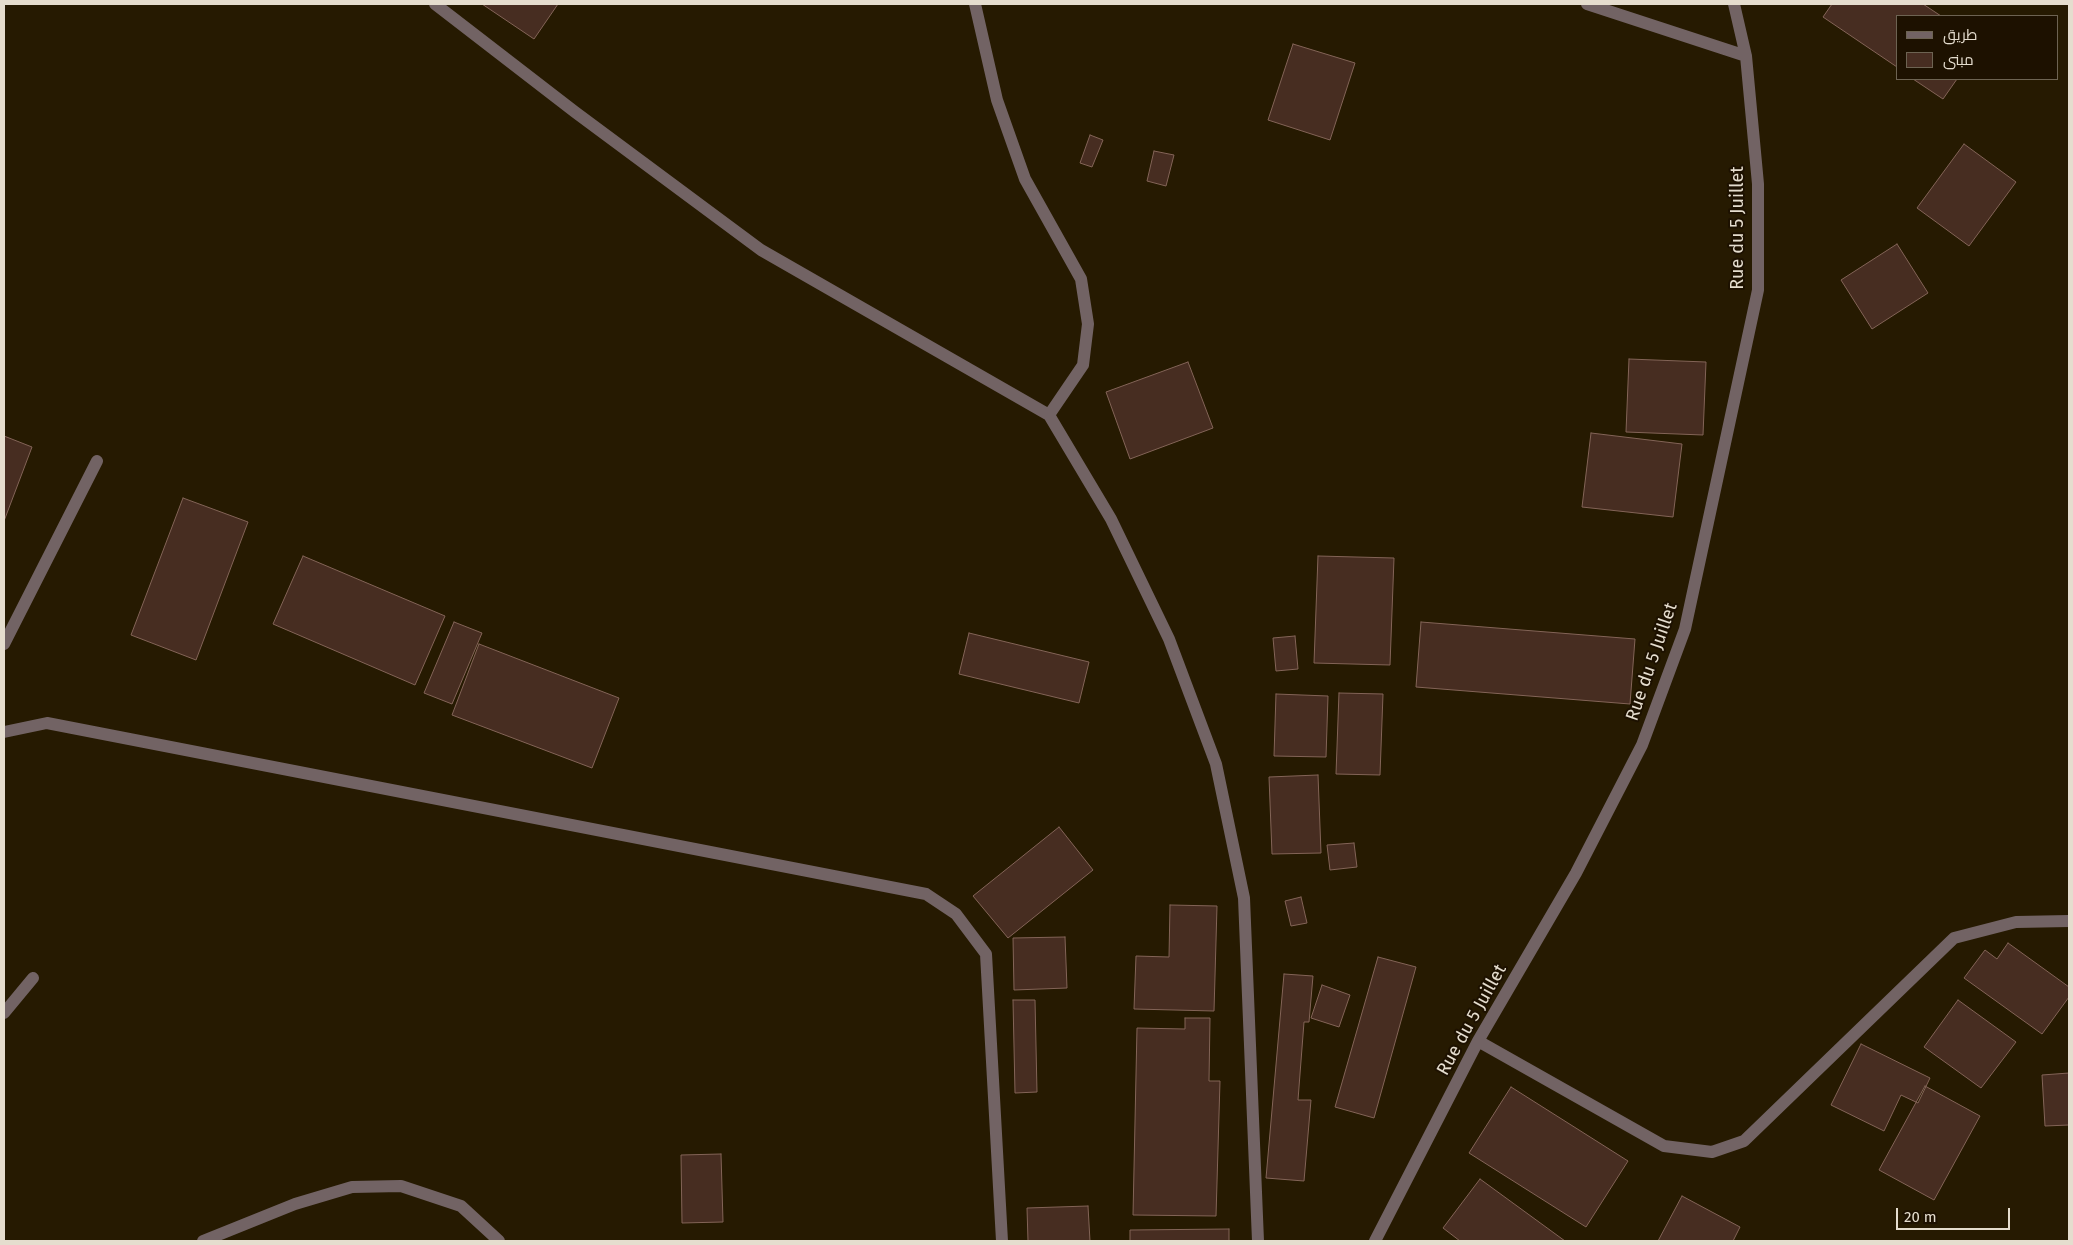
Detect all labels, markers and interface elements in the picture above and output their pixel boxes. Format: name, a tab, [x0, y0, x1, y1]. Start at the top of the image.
legend	[1896, 15, 2058, 80]
text: طريق	[1943, 26, 1977, 44]
text: مبنى	[1943, 51, 1974, 69]
street label: Rue du 5 Juillet	[1727, 166, 1749, 290]
street label: Rue du 5 Juillet	[1622, 600, 1682, 724]
street label: Rue du 5 Juillet	[1433, 961, 1511, 1079]
scale bar	[1898, 1198, 2012, 1230]
text: 20 m	[1904, 1208, 1937, 1226]

